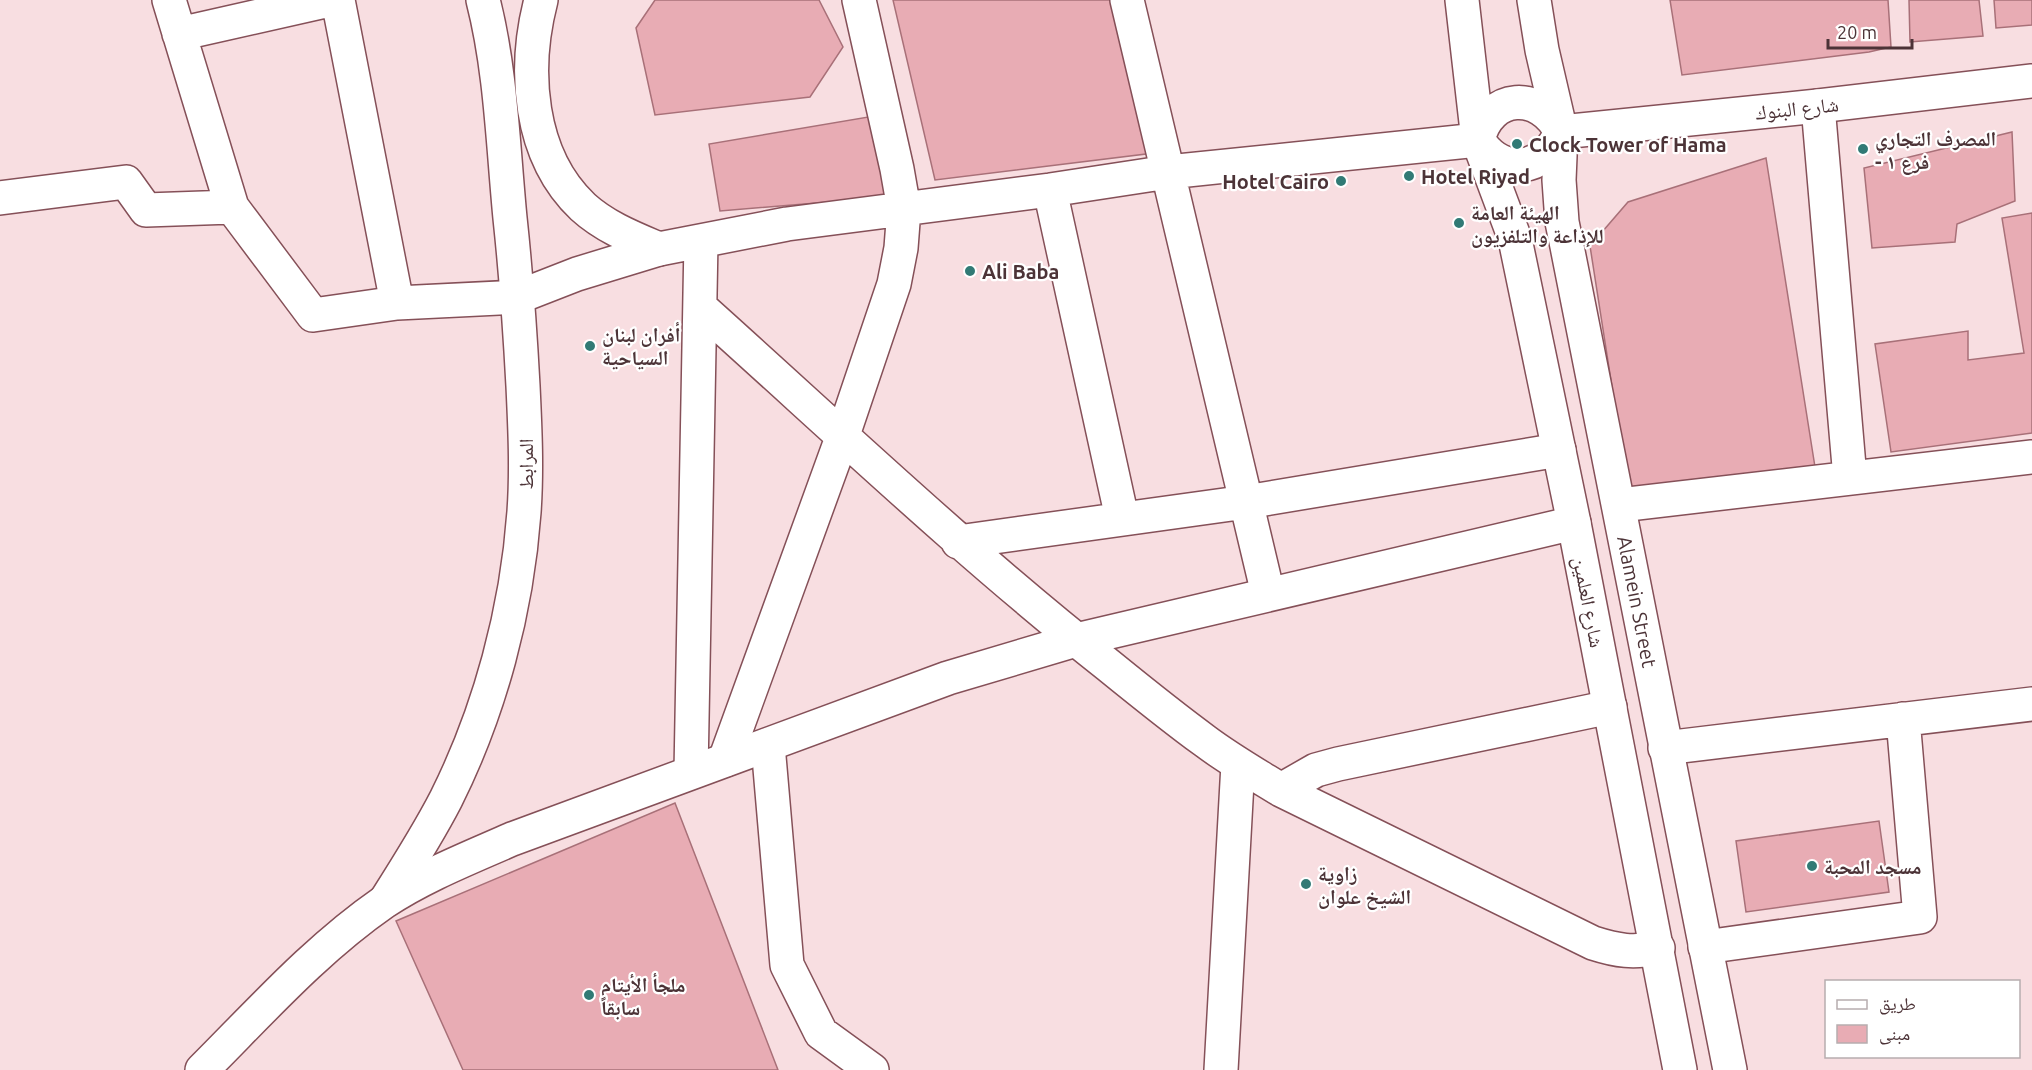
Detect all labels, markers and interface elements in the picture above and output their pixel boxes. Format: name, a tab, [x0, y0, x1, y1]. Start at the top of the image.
scale bar	[1828, 12, 1912, 50]
text: 20 m	[1837, 22, 1877, 42]
street label: شارع البنوك	[1754, 92, 1840, 126]
place label: المصرف التجاري - فرع ١	[1875, 127, 1996, 175]
place label: Clock Tower of Hama	[1529, 133, 1727, 156]
marker: Clock Tower of Hama	[1510, 137, 1524, 151]
marker: المصرف التجاري - فرع ١	[1856, 142, 1870, 156]
place label: Hotel Riyad	[1421, 165, 1530, 188]
marker: Hotel Riyad	[1402, 169, 1416, 183]
place label: Hotel Cairo	[1222, 170, 1329, 193]
marker: Hotel Cairo	[1334, 174, 1348, 188]
place label: الهيئة العامة للإذاعة والتلفزيون	[1471, 201, 1604, 248]
marker: الهيئة العامة للإذاعة والتلفزيون	[1452, 216, 1466, 230]
place label: Ali Baba	[982, 260, 1059, 283]
marker: Ali Baba	[963, 264, 977, 278]
place label: أفران لبنان السياحية	[602, 321, 680, 369]
marker: أفران لبنان السياحية	[583, 339, 597, 353]
street label: المرابط	[514, 438, 537, 490]
street label: Alamein Street	[1614, 534, 1662, 669]
street label: شارع العلمين	[1567, 555, 1609, 650]
place label: مسجد المحبة	[1824, 855, 1922, 878]
marker: مسجد المحبة	[1805, 859, 1819, 873]
place label: زاوية الشيخ علوان	[1318, 862, 1411, 910]
marker: زاوية الشيخ علوان	[1299, 877, 1313, 891]
place label: ملجأ الأيتام سابقاً	[601, 972, 685, 1019]
legend	[1825, 980, 2020, 1058]
marker: ملجأ الأيتام سابقاً	[582, 988, 596, 1002]
text: طريق	[1879, 993, 1916, 1015]
text: مبنى	[1879, 1023, 1910, 1045]

